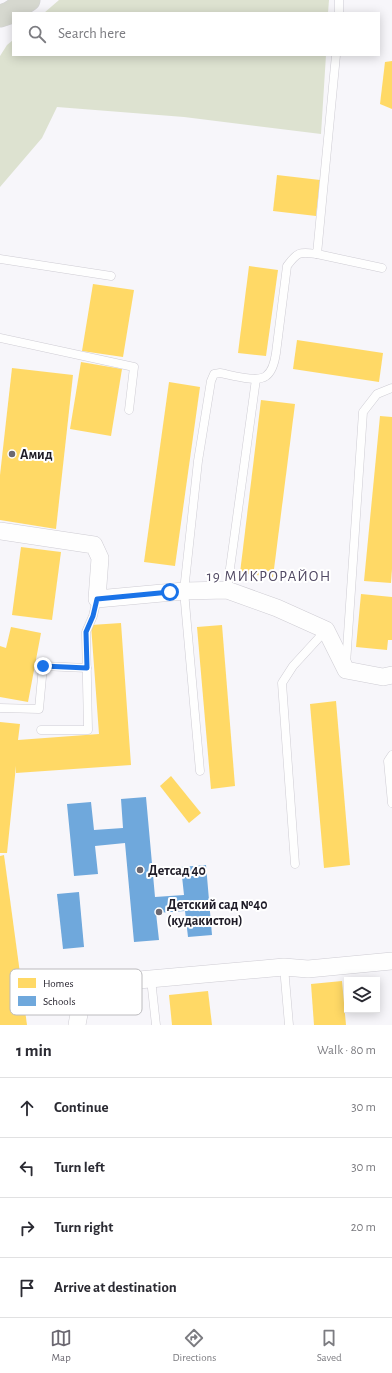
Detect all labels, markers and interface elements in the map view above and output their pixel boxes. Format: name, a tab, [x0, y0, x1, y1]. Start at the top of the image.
search box	[12, 12, 380, 56]
icon: search	[26, 23, 48, 45]
text: Search here	[58, 26, 126, 41]
place label: Амид	[20, 448, 53, 462]
marker: Амид	[7, 449, 17, 459]
district label: 19 МИКРОРАЙОН	[207, 569, 331, 584]
route start	[161, 583, 179, 601]
route end	[34, 657, 52, 675]
place label: Детсад 40	[148, 864, 206, 878]
marker: Детсад 40	[135, 865, 145, 875]
place label: Детский сад №40 (кудакистон)	[167, 898, 268, 928]
marker: Детский сад №40 (кудакистон)	[154, 907, 164, 917]
legend	[10, 969, 142, 1015]
map controls	[344, 977, 380, 1013]
button: layers	[344, 977, 380, 1013]
text: Homes	[43, 978, 74, 989]
text: Schools	[43, 996, 76, 1007]
text: 1 min	[16, 1042, 52, 1059]
text: Walk · 80 m	[317, 1044, 376, 1057]
icon: ahead	[16, 1097, 38, 1119]
text: Continue	[54, 1100, 109, 1115]
text: 30 m	[351, 1101, 376, 1114]
icon: left	[16, 1157, 38, 1179]
text: Turn left	[54, 1160, 105, 1175]
text: 30 m	[351, 1161, 376, 1174]
icon: right	[16, 1217, 38, 1239]
text: Turn right	[54, 1220, 113, 1235]
text: 20 m	[351, 1221, 376, 1234]
icon: arrive	[16, 1277, 38, 1299]
text: Arrive at destination	[54, 1280, 177, 1295]
tab: Map	[50, 1327, 72, 1364]
tab: Directions	[172, 1327, 216, 1364]
tab: Saved	[317, 1327, 342, 1364]

